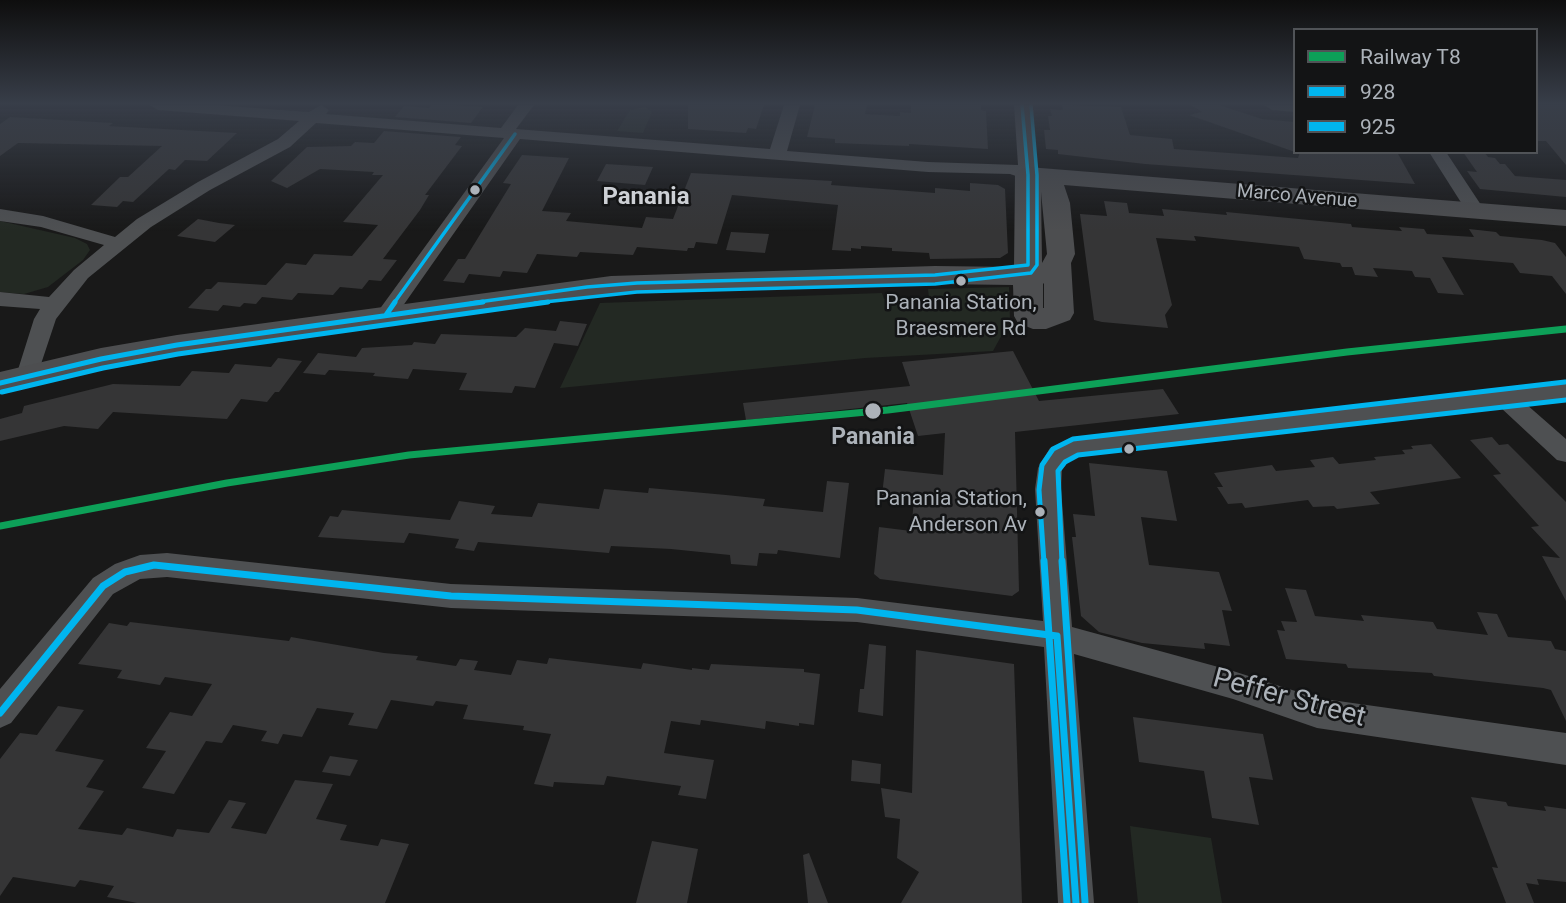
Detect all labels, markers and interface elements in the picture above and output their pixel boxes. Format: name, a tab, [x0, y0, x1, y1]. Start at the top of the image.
legend	[1293, 28, 1538, 154]
text: Railway T8	[1360, 45, 1461, 69]
text: 928	[1360, 80, 1395, 104]
text: 925	[1360, 115, 1395, 139]
street label: Marco Avenue	[1236, 180, 1358, 214]
unlabelled marker	[468, 183, 482, 197]
district label: Panania	[602, 184, 690, 212]
marker: Panania Station, Braesmere Rd	[954, 274, 968, 288]
place label: Panania Station, Braesmere Rd	[885, 291, 1037, 341]
marker: Panania	[863, 401, 883, 421]
place label: Panania	[831, 424, 915, 452]
unlabelled marker	[1122, 442, 1136, 456]
place label: Panania Station, Anderson Av	[876, 487, 1027, 537]
marker: Panania Station, Anderson Av	[1033, 505, 1047, 519]
street label: Peffer Street	[1209, 663, 1369, 735]

